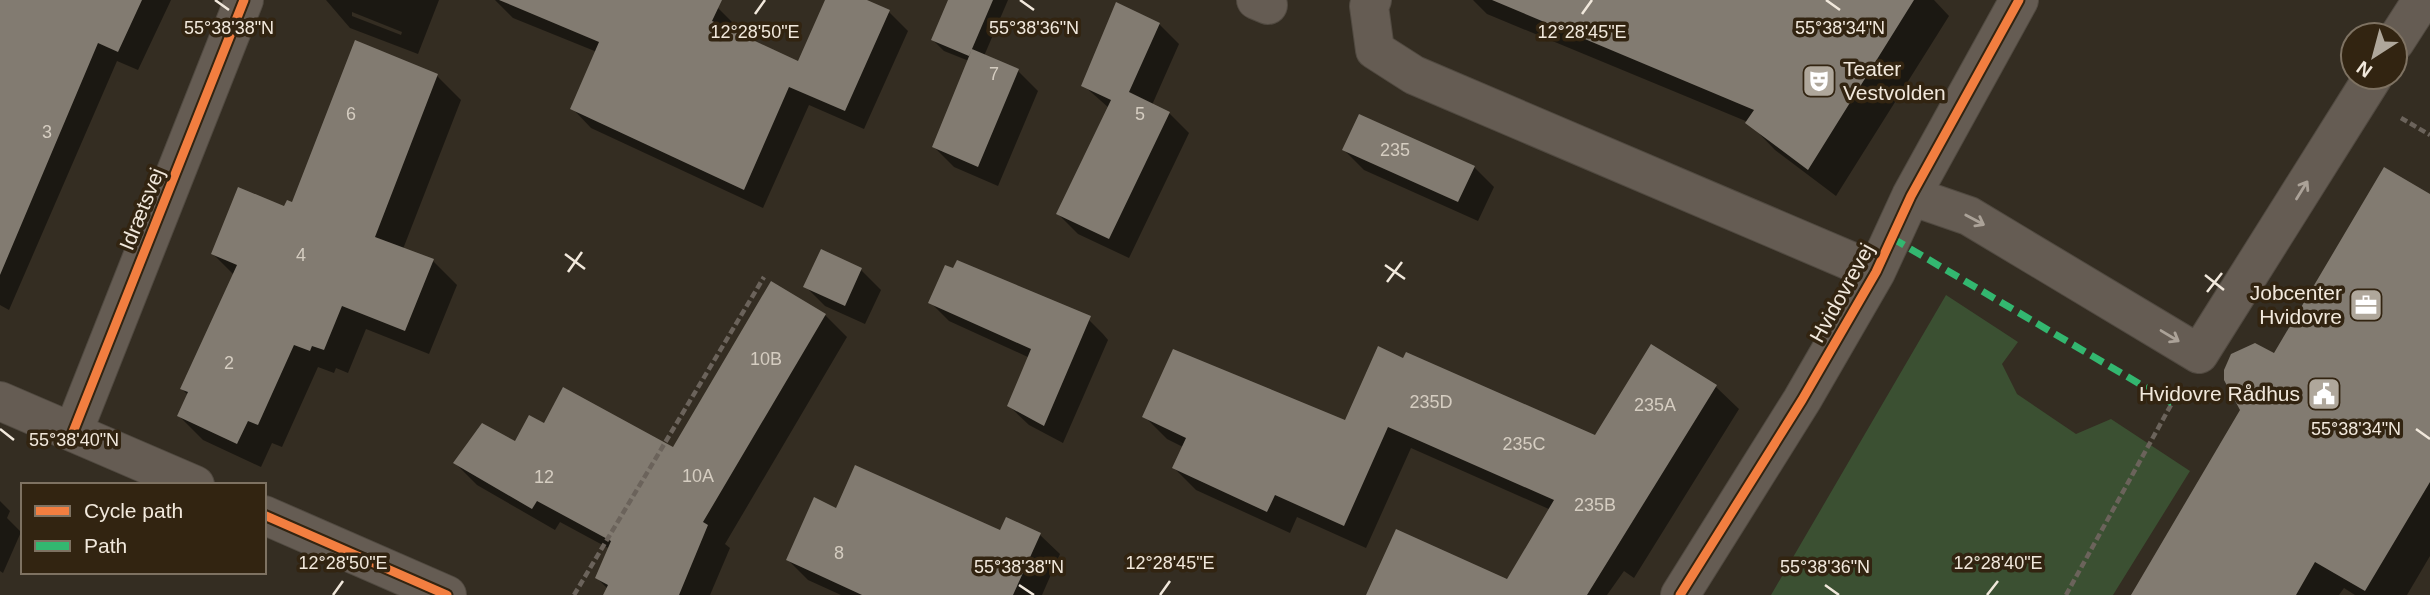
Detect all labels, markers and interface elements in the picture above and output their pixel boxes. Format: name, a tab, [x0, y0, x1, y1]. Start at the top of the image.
text: 55°38'38"N	[184, 18, 274, 38]
text: 55°38'36"N	[989, 18, 1079, 38]
text: 55°38'34"N	[1795, 18, 1885, 38]
north arrow	[2339, 21, 2409, 91]
text: 12°28'50"E	[710, 22, 800, 42]
text: 12°28'45"E	[1537, 22, 1627, 42]
place label: Teater Vestvolden	[1843, 57, 1946, 104]
text: N	[2353, 57, 2376, 82]
theatre icon: Teater Vestvolden	[1800, 62, 1838, 100]
house number: 7	[989, 64, 999, 84]
house number: 6	[346, 104, 356, 124]
house number: 5	[1135, 104, 1145, 124]
house number: 3	[42, 122, 52, 142]
house number: 235	[1380, 140, 1410, 160]
street label: Idrætsvej	[115, 164, 168, 253]
one-way arrow	[2296, 180, 2310, 200]
one-way arrow	[1964, 213, 1984, 227]
street label: Hvidovrevej	[1805, 239, 1878, 346]
house number: 4	[296, 245, 306, 265]
place label: Jobcenter Hvidovre	[2250, 281, 2342, 328]
office icon: Jobcenter Hvidovre	[2347, 286, 2385, 324]
one-way arrow	[2159, 330, 2179, 344]
house number: 10B	[750, 349, 782, 369]
house number: 2	[224, 353, 234, 373]
public building icon: Hvidovre Rådhus	[2305, 375, 2343, 413]
place label: Hvidovre Rådhus	[2139, 382, 2300, 405]
house number: 235D	[1409, 392, 1453, 412]
house number: 235A	[1634, 395, 1676, 415]
text: 55°38'34"N	[2311, 419, 2401, 439]
text: 55°38'40"N	[29, 430, 119, 450]
house number: 235C	[1502, 434, 1546, 454]
house number: 10A	[682, 466, 714, 486]
house number: 12	[534, 467, 554, 487]
legend	[21, 483, 266, 574]
house number: 235B	[1574, 495, 1616, 515]
text: Cycle path	[84, 499, 183, 522]
text: Path	[84, 534, 127, 557]
house number: 8	[834, 543, 844, 563]
text: 12°28'50"E	[298, 553, 388, 573]
text: 12°28'45"E	[1125, 553, 1215, 573]
text: 12°28'40"E	[1953, 553, 2043, 573]
text: 55°38'38"N	[974, 557, 1064, 577]
text: 55°38'36"N	[1780, 557, 1870, 577]

